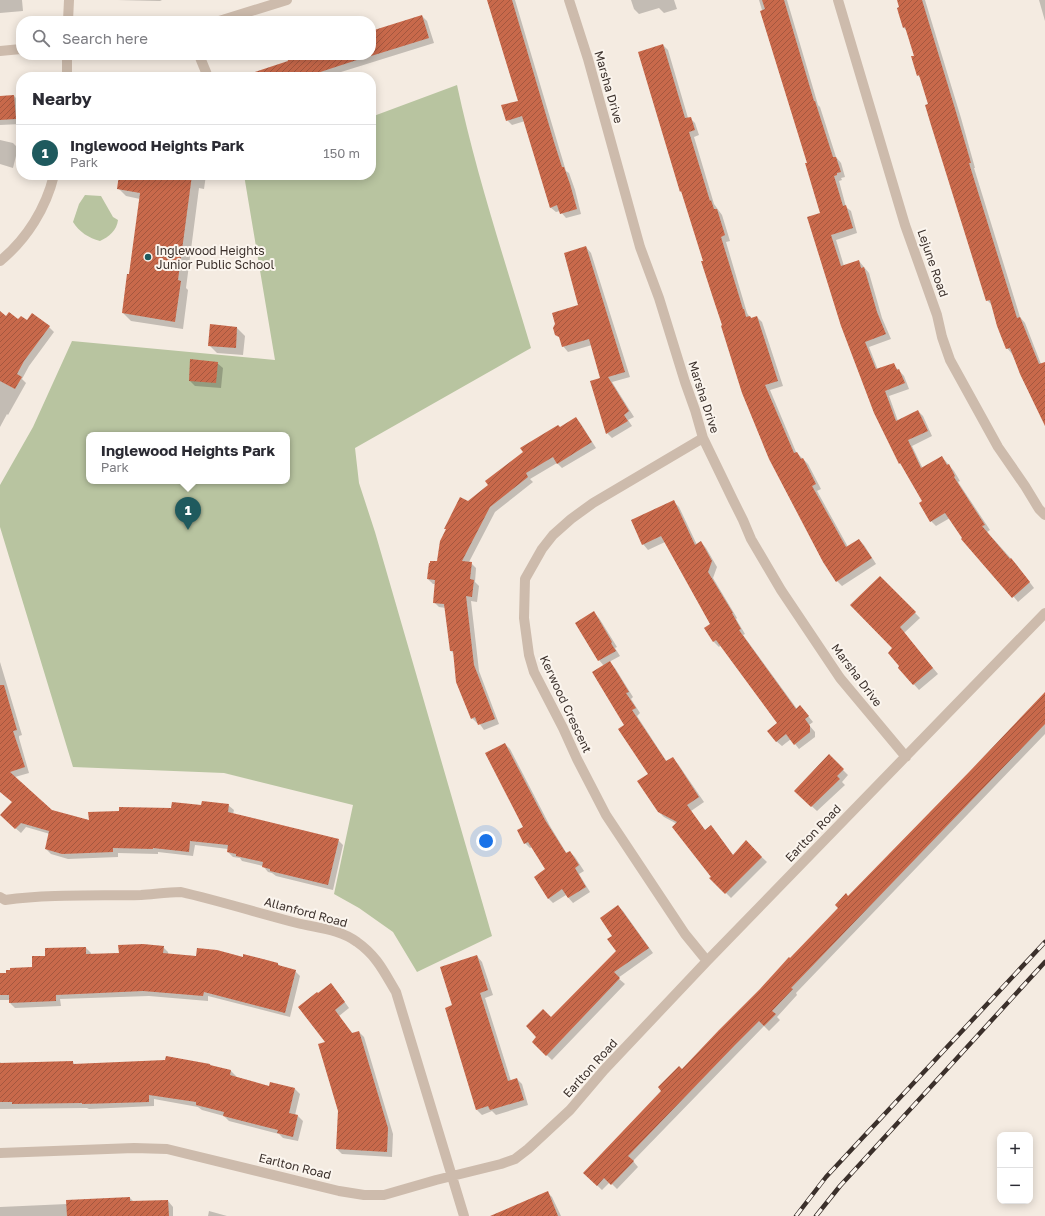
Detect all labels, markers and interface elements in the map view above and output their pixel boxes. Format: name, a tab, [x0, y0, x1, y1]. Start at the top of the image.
search box	[16, 16, 376, 60]
icon: search	[30, 27, 52, 49]
text: Search here	[62, 29, 148, 47]
street label: Marsha Drive	[591, 49, 627, 125]
text: Nearby	[32, 88, 92, 109]
text: Inglewood Heights Park	[70, 136, 244, 154]
text: 1	[42, 145, 48, 161]
text: 150 m	[323, 145, 360, 161]
text: Park	[70, 154, 98, 170]
street label: Lejune Road	[914, 227, 952, 299]
place label: Inglewood Heights Junior Public School	[156, 243, 274, 272]
marker: Inglewood Heights Junior Public School	[143, 252, 153, 262]
street label: Marsha Drive	[685, 359, 723, 435]
popup	[86, 432, 290, 484]
text: Inglewood Heights Park	[101, 441, 275, 459]
text: Park	[101, 459, 129, 475]
pin: 1	[175, 497, 201, 530]
street label: Marsha Drive	[828, 641, 886, 710]
street label: Kerwood Crescent	[537, 653, 595, 755]
street label: Earlton Road	[782, 801, 844, 865]
your location	[476, 831, 496, 851]
street label: Allanford Road	[263, 894, 349, 930]
street label: Earlton Road	[560, 1035, 620, 1101]
map controls	[997, 1132, 1033, 1204]
button: +	[997, 1132, 1033, 1168]
street label: Earlton Road	[257, 1150, 333, 1182]
button: −	[997, 1168, 1033, 1204]

